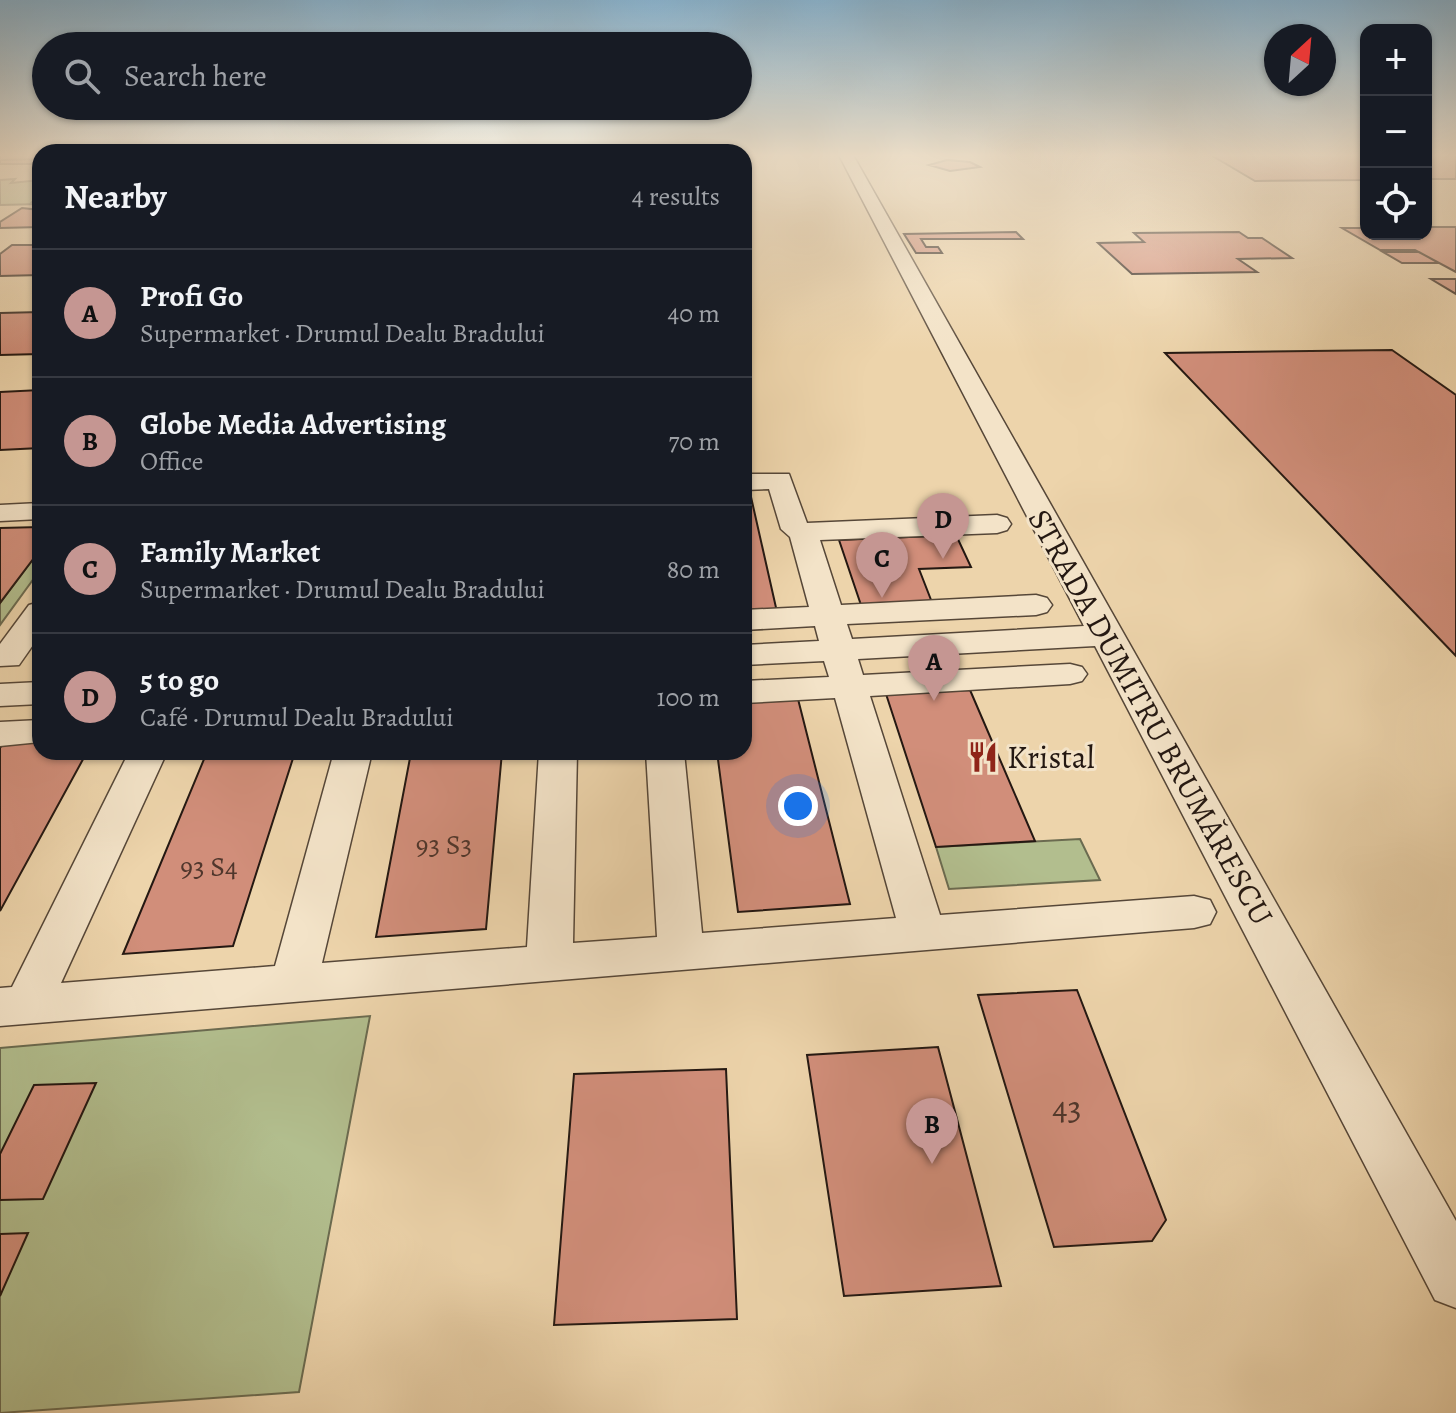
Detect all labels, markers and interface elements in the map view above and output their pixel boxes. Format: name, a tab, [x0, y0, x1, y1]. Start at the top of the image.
north arrow	[1264, 24, 1336, 96]
map controls	[1360, 24, 1432, 240]
button: +	[1360, 24, 1432, 96]
search box	[32, 32, 752, 120]
icon: search	[60, 54, 104, 98]
text: Search here	[124, 56, 267, 96]
button: −	[1360, 96, 1432, 168]
button: locate	[1360, 168, 1432, 240]
text: Nearby	[64, 173, 167, 220]
text: 4 results	[632, 179, 720, 214]
text: Profi Go	[140, 276, 243, 316]
text: A	[82, 296, 98, 331]
text: 40 m	[668, 296, 720, 331]
text: Supermarket · Drumul Dealu Bradului	[140, 316, 545, 351]
text: Globe Media Advertising	[140, 404, 446, 444]
text: B	[82, 424, 98, 459]
text: 70 m	[668, 424, 720, 459]
text: Office	[140, 444, 203, 479]
pin: D	[917, 493, 969, 559]
street label: STRADA DUMITRU BRUMĂRESCU	[1018, 501, 1284, 933]
text: Family Market	[140, 532, 320, 572]
pin: C	[856, 532, 908, 598]
text: C	[82, 552, 98, 587]
text: 80 m	[667, 552, 720, 587]
text: Supermarket · Drumul Dealu Bradului	[140, 572, 545, 607]
pin: A	[908, 635, 960, 701]
text: 5 to go	[140, 660, 219, 700]
text: D	[81, 680, 99, 715]
text: 100 m	[657, 680, 720, 715]
text: Café · Drumul Dealu Bradului	[140, 700, 454, 735]
place label: Kristal	[1007, 735, 1095, 779]
restaurant icon: Kristal	[966, 740, 1000, 774]
your location	[778, 786, 818, 826]
house number: 93 S3	[416, 826, 472, 864]
house number: 93 S4	[180, 848, 238, 886]
house number: 43	[1052, 1084, 1082, 1131]
pin: B	[906, 1098, 958, 1164]

